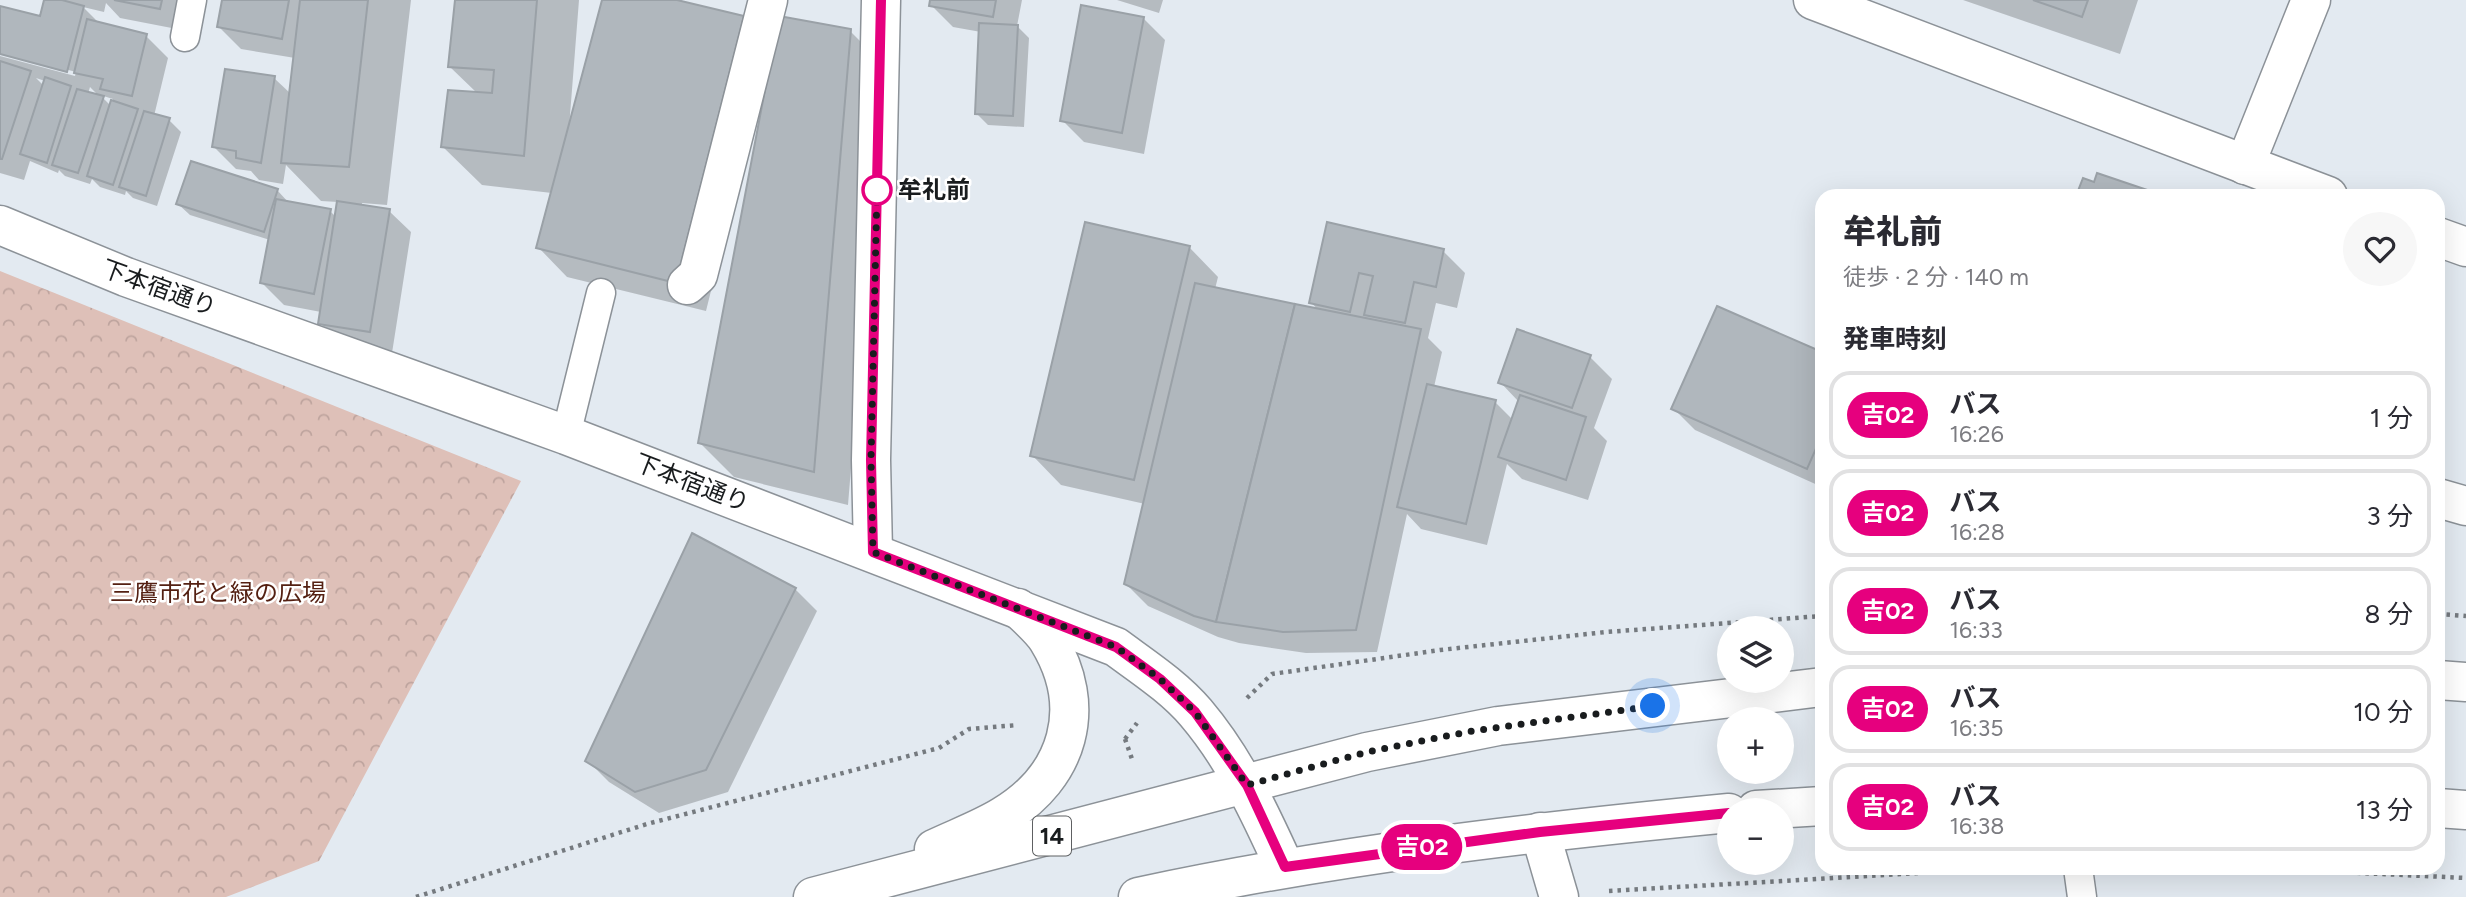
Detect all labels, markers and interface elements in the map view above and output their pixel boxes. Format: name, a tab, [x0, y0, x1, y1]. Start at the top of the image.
marker: 牟礼前	[862, 175, 892, 205]
place label: 牟礼前	[898, 175, 970, 204]
text: 牟礼前	[1843, 212, 1942, 251]
button: heart	[2343, 212, 2417, 286]
street label: 下本宿通り	[98, 253, 221, 322]
text: 徒歩 · 2 分 · 140 m	[1843, 263, 2029, 291]
text: 発車時刻	[1843, 323, 1947, 355]
text: バス	[1949, 388, 2001, 420]
text: 吉02	[1861, 400, 1914, 429]
text: 1 分	[2370, 402, 2413, 434]
text: 16:26	[1949, 420, 2004, 448]
street label: 下本宿通り	[631, 447, 753, 518]
text: バス	[1949, 486, 2001, 518]
text: 吉02	[1861, 498, 1914, 527]
text: 3 分	[2366, 500, 2413, 532]
text: 16:28	[1949, 518, 2005, 546]
park label: 三鷹市花と緑の広場	[110, 578, 326, 607]
text: バス	[1949, 584, 2001, 616]
text: 吉02	[1861, 596, 1914, 625]
text: 8 分	[2365, 598, 2413, 630]
map controls	[1717, 616, 1794, 875]
button: layers	[1717, 616, 1794, 693]
text: 16:33	[1949, 616, 2003, 644]
text: バス	[1949, 682, 2001, 714]
your location	[1635, 688, 1670, 723]
text: 吉02	[1861, 694, 1914, 723]
text: 10 分	[2353, 696, 2413, 728]
button: +	[1717, 707, 1794, 784]
text: 16:35	[1949, 714, 2004, 742]
text: バス	[1949, 780, 2001, 812]
text: 吉02	[1861, 792, 1914, 821]
text: 13 分	[2356, 794, 2413, 826]
button: −	[1717, 798, 1794, 875]
text: 16:38	[1949, 812, 2004, 840]
road number: 14	[1033, 816, 1071, 856]
line badge: 吉02	[1382, 824, 1462, 870]
text: 吉02	[1395, 832, 1449, 861]

